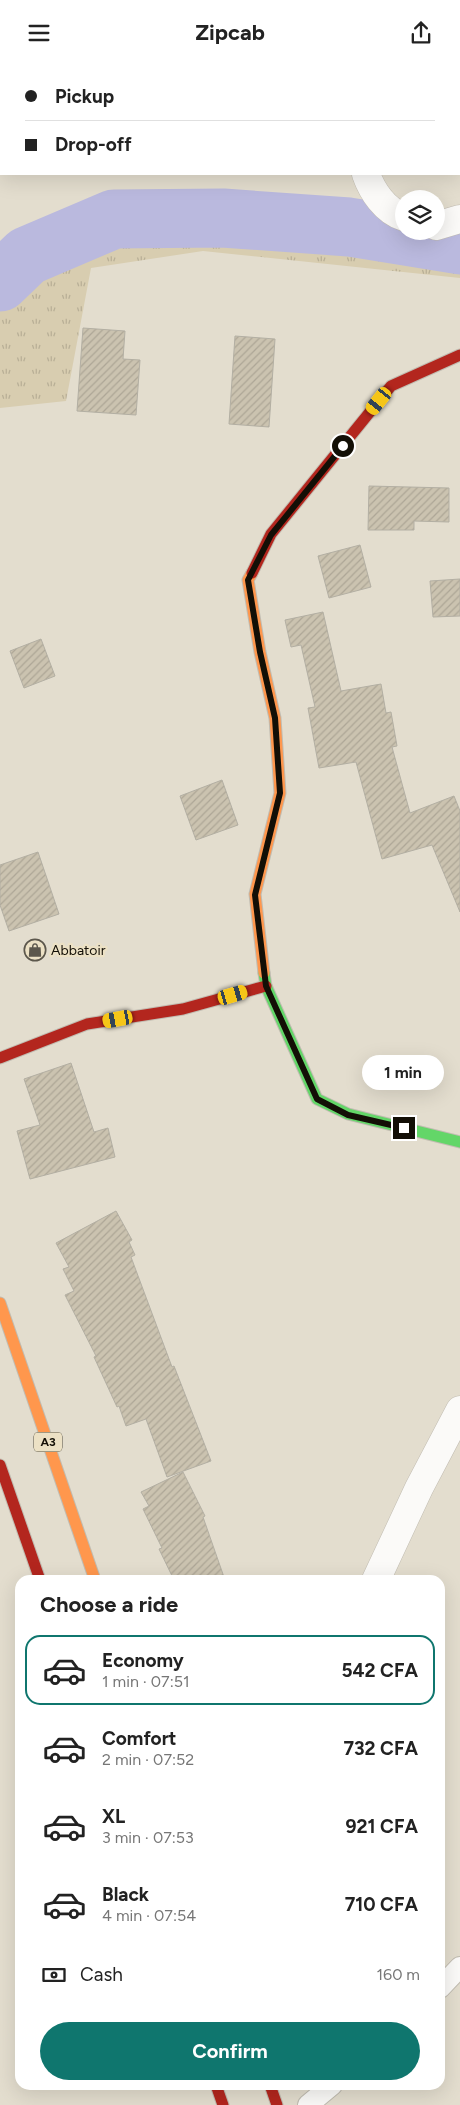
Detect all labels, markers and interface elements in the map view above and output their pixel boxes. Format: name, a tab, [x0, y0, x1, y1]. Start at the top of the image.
icon: menu	[25, 19, 53, 47]
text: Zipcab	[195, 19, 265, 46]
icon: share	[407, 19, 435, 47]
text: Pickup	[55, 85, 114, 108]
text: Drop-off	[55, 133, 132, 156]
map controls	[395, 190, 445, 240]
button: layers	[395, 190, 445, 240]
car	[363, 385, 394, 417]
route start	[332, 435, 354, 457]
shop icon: Abbatoir	[23, 938, 47, 962]
place label: Abbatoir	[51, 942, 106, 959]
car	[216, 984, 249, 1006]
car	[101, 1009, 134, 1029]
callout: 1 min	[363, 1055, 445, 1091]
text: 1 min	[384, 1063, 422, 1082]
route end	[393, 1117, 415, 1139]
road number: A3	[34, 1433, 62, 1451]
text: Choose a ride	[40, 1591, 178, 1618]
icon: car	[42, 1648, 87, 1693]
text: Economy	[102, 1649, 184, 1672]
text: 542 CFA	[342, 1659, 418, 1682]
text: 1 min · 07:51	[102, 1672, 190, 1691]
icon: car	[42, 1726, 87, 1771]
text: Comfort	[102, 1727, 177, 1750]
text: 732 CFA	[343, 1737, 418, 1760]
text: 2 min · 07:52	[102, 1750, 194, 1769]
icon: car	[42, 1804, 87, 1849]
text: XL	[102, 1805, 125, 1828]
text: 921 CFA	[346, 1815, 418, 1838]
text: 3 min · 07:53	[102, 1828, 194, 1847]
icon: car	[42, 1882, 87, 1927]
text: Black	[102, 1883, 149, 1906]
text: 710 CFA	[345, 1893, 418, 1916]
text: 4 min · 07:54	[102, 1906, 196, 1925]
icon: cash	[40, 1961, 68, 1989]
text: Cash	[80, 1963, 123, 1986]
text: 160 m	[377, 1965, 420, 1984]
button: Confirm	[40, 2022, 420, 2080]

